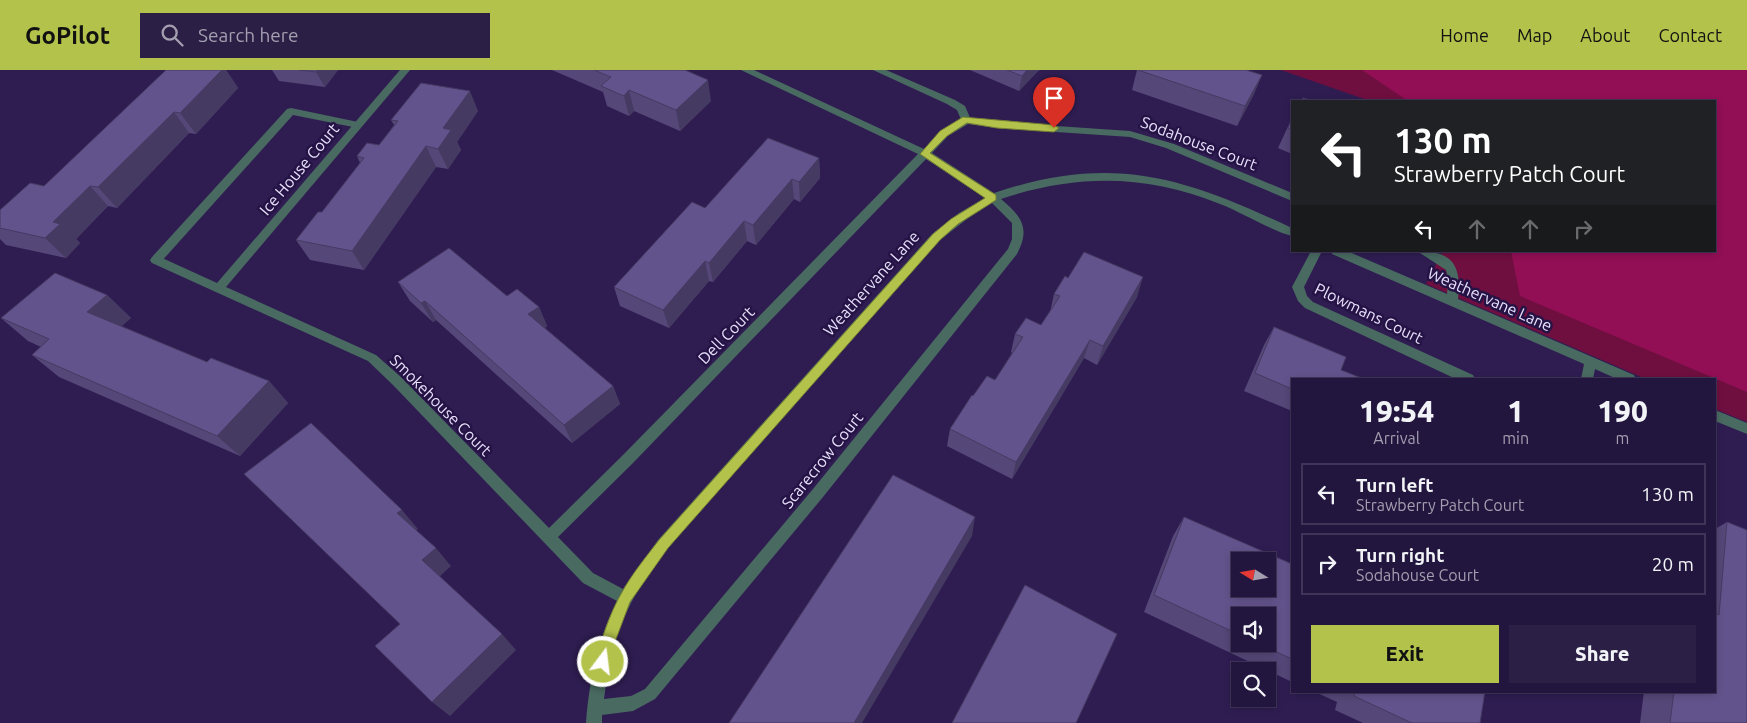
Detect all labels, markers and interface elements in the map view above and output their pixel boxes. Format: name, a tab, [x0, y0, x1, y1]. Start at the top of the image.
search box	[140, 13, 490, 58]
icon: search	[158, 21, 186, 49]
text: GoPilot	[25, 22, 110, 49]
text: Search here	[198, 24, 298, 46]
text: Home	[1440, 25, 1489, 45]
text: Map	[1517, 25, 1552, 45]
text: About	[1580, 25, 1630, 45]
text: Contact	[1658, 25, 1722, 45]
pin	[1033, 77, 1075, 128]
icon: arrive	[1040, 84, 1068, 112]
street label: Sodahouse Court	[1138, 113, 1260, 174]
street label: Ice House Court	[256, 119, 343, 218]
icon: left	[1311, 120, 1376, 185]
text: 130 m	[1394, 120, 1492, 160]
text: Strawberry Patch Court	[1394, 161, 1625, 186]
icon: left	[1410, 215, 1438, 243]
icon: ahead	[1463, 215, 1491, 243]
icon: ahead	[1516, 215, 1544, 243]
icon: right	[1569, 215, 1597, 243]
street label: Weathervane Lane	[819, 227, 923, 339]
street label: Weathervane Lane	[1425, 263, 1555, 335]
street label: Plowmans Court	[1312, 279, 1427, 347]
street label: Dell Court	[694, 302, 758, 367]
street label: Smokehouse Court	[387, 351, 496, 460]
text: 19:54	[1359, 394, 1434, 428]
text: 1	[1507, 394, 1524, 428]
text: 190	[1597, 394, 1648, 428]
street label: Scarecrow Court	[778, 408, 867, 512]
text: Arrival	[1373, 429, 1420, 447]
text: min	[1502, 429, 1529, 447]
text: m	[1616, 429, 1629, 447]
text: Turn left	[1356, 474, 1434, 496]
icon: left	[1313, 480, 1341, 508]
text: 130 m	[1641, 483, 1694, 505]
text: Strawberry Patch Court	[1356, 496, 1524, 514]
text: Turn right	[1356, 544, 1444, 566]
icon: right	[1313, 550, 1341, 578]
north arrow	[1231, 552, 1276, 598]
map controls	[1231, 552, 1276, 707]
text: 20 m	[1652, 553, 1694, 575]
text: Sodahouse Court	[1356, 566, 1479, 584]
button: sound	[1231, 607, 1276, 652]
button: Exit	[1311, 625, 1499, 683]
button: Share	[1509, 625, 1696, 683]
position arrow	[576, 635, 628, 687]
button: search	[1231, 662, 1276, 707]

